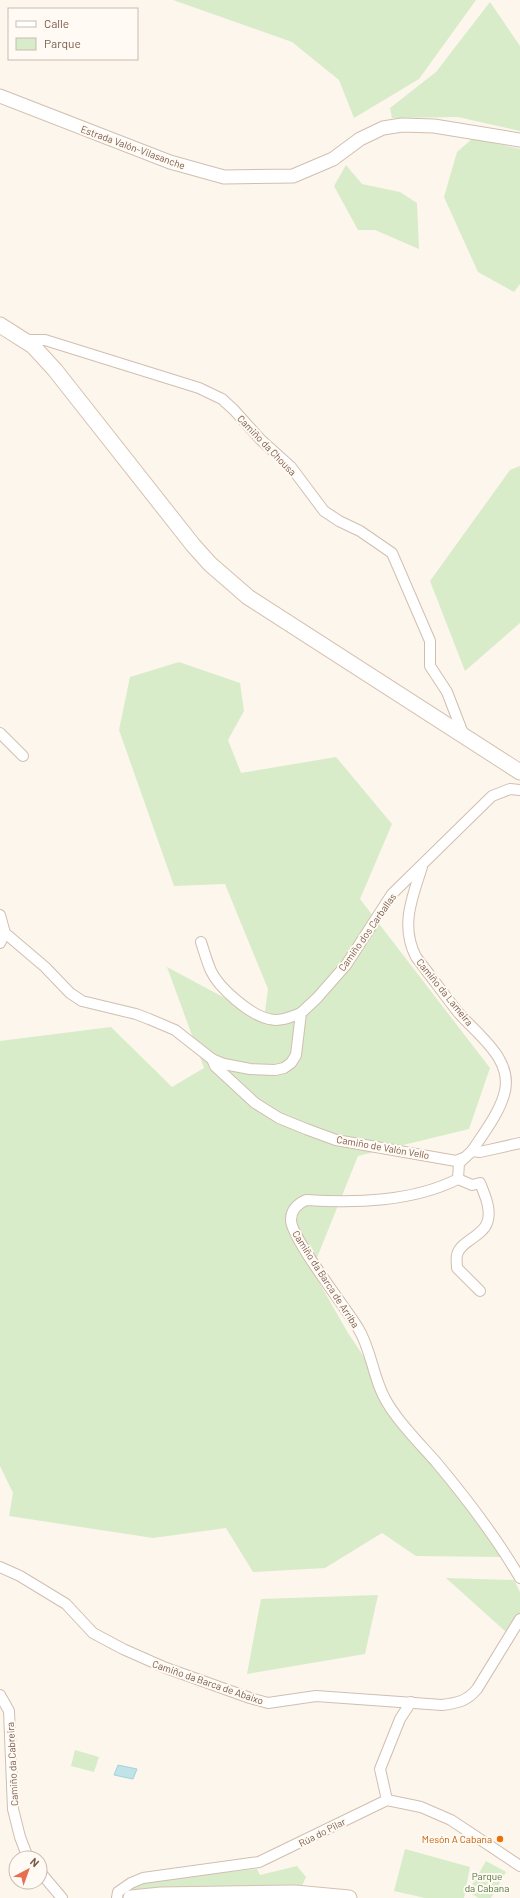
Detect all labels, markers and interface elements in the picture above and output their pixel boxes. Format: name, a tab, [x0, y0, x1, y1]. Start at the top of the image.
legend	[8, 8, 138, 60]
text: Calle	[44, 16, 69, 30]
text: Parque	[44, 36, 81, 50]
street label: Estrada Valón-Vilasanche	[79, 123, 187, 171]
street label: Camiño da Chousa	[235, 412, 299, 478]
street label: Camiño dos Carballas	[336, 891, 398, 973]
street label: Camiño da Lameira	[414, 956, 476, 1028]
street label: Camiño de Valón Vello	[336, 1133, 430, 1161]
street label: Camiño da Barca de Arriba	[290, 1228, 362, 1330]
street label: Camiño da Barca de Abaixo	[151, 1657, 265, 1707]
street label: Camiño da Cabreira	[4, 1722, 20, 1806]
street label: Rúa do Pilar	[297, 1815, 348, 1849]
place label: Mesón A Cabana	[422, 1833, 492, 1845]
marker: Mesón A Cabana	[495, 1834, 505, 1844]
north arrow	[8, 1850, 48, 1890]
text: N	[28, 1855, 42, 1869]
park label: Parque da Cabana	[465, 1870, 509, 1894]

